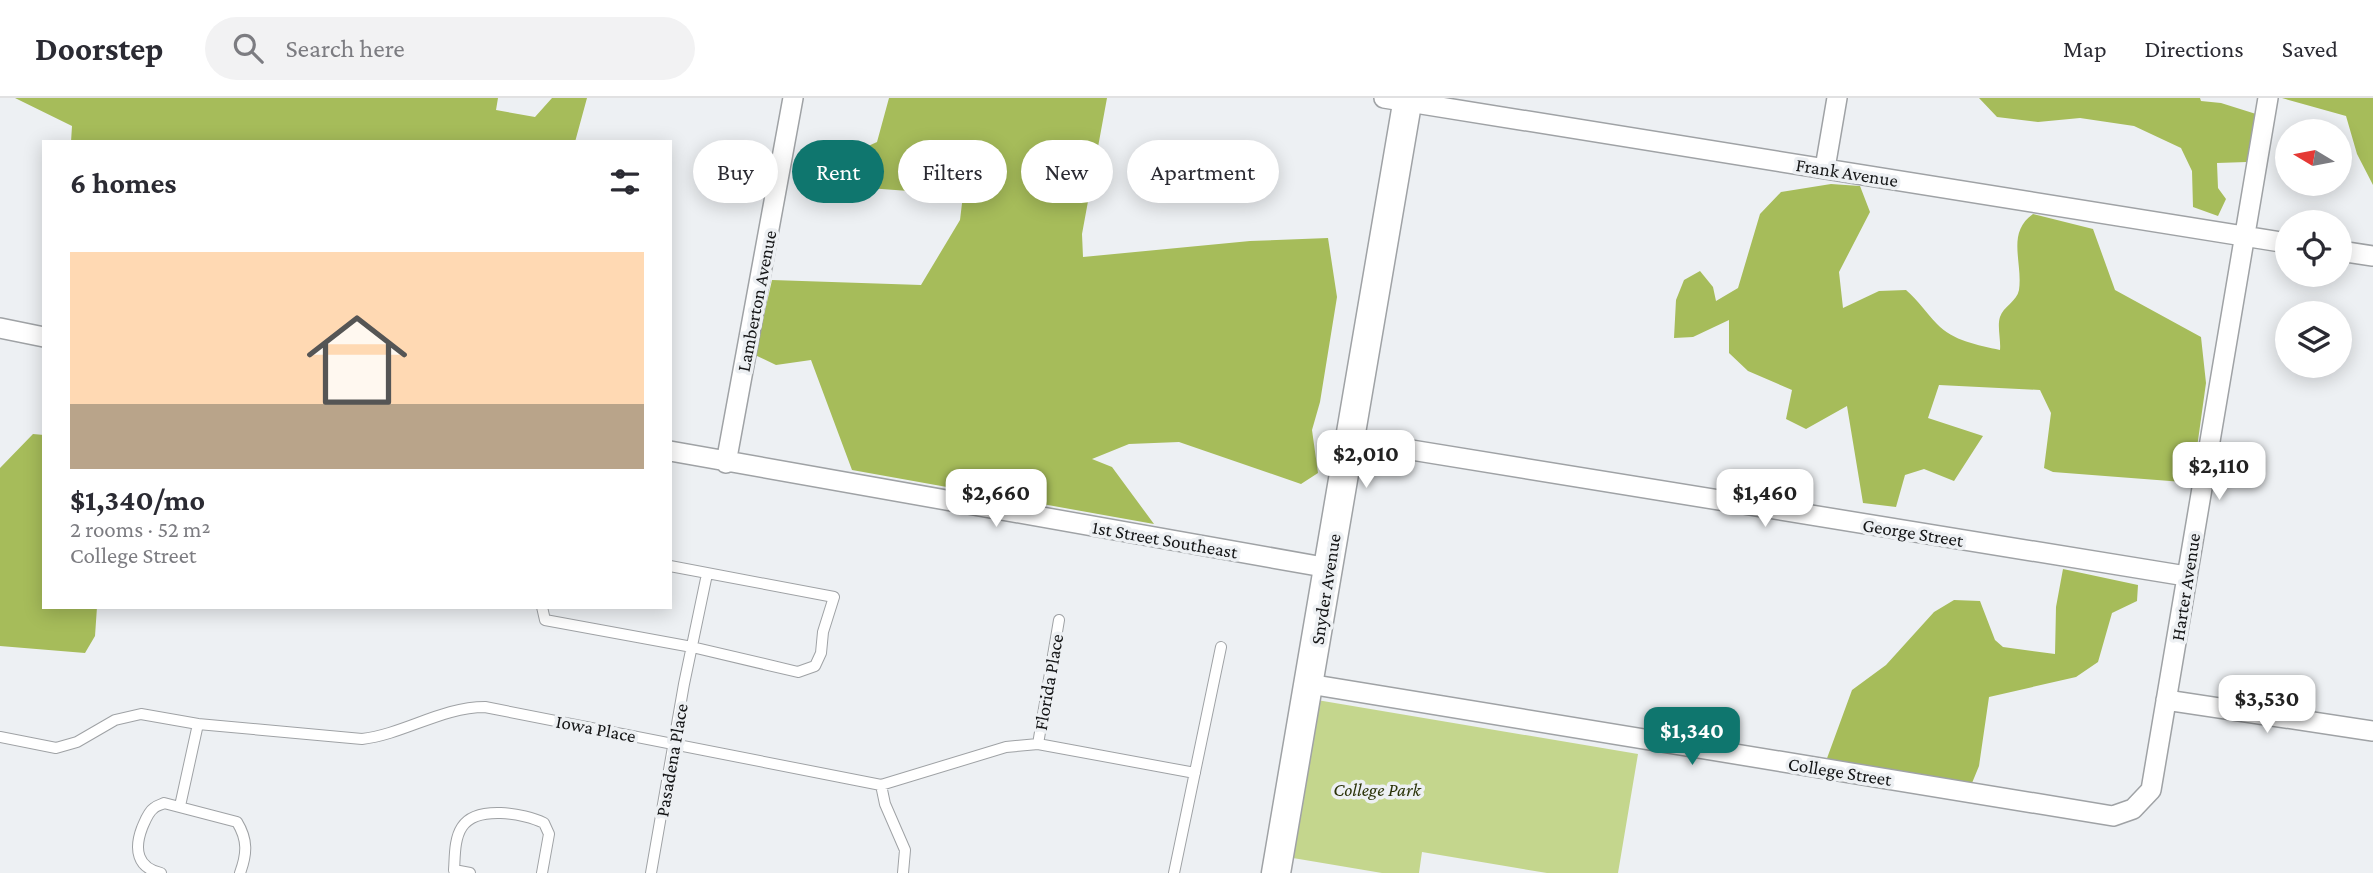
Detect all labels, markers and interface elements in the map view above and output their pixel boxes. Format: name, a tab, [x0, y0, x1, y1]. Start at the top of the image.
search box	[205, 17, 695, 80]
icon: search	[229, 29, 267, 67]
text: Doorstep	[35, 30, 163, 67]
text: Search here	[285, 34, 405, 63]
text: Map	[2063, 35, 2107, 62]
text: Directions	[2145, 35, 2244, 62]
text: Saved	[2282, 35, 2338, 62]
north arrow	[2275, 119, 2352, 196]
map controls	[2275, 119, 2352, 378]
chip: Buy	[693, 140, 778, 203]
chip: Rent	[792, 140, 884, 203]
chip: Filters	[898, 140, 1007, 203]
chip: New	[1021, 140, 1113, 203]
chip: Apartment	[1127, 140, 1279, 203]
street label: Frank Avenue	[1794, 154, 1900, 191]
icon: filters	[606, 163, 644, 201]
text: 6 homes	[70, 166, 177, 199]
button: locate	[2275, 210, 2352, 287]
street label: Lamberton Avenue	[732, 229, 781, 374]
icon: home	[294, 297, 420, 423]
button: layers	[2275, 301, 2352, 378]
pin: $2,010	[1309, 430, 1423, 490]
text: $2,010	[1333, 440, 1399, 466]
pin: $2,110	[2162, 442, 2276, 502]
text: $2,110	[2189, 452, 2249, 478]
pin: $2,660	[939, 470, 1053, 529]
pin: $1,460	[1708, 470, 1822, 529]
text: $2,660	[962, 479, 1030, 505]
text: $1,460	[1732, 479, 1798, 505]
text: $1,340/mo	[70, 483, 205, 516]
street label: George Street	[1861, 514, 1965, 551]
text: 2 rooms · 52 m²	[70, 516, 210, 542]
street label: 1st Street Southeast	[1090, 516, 1240, 563]
street label: Snyder Avenue	[1306, 532, 1345, 646]
street label: Harter Avenue	[2167, 532, 2204, 642]
text: College Street	[70, 542, 196, 568]
street label: Florida Place	[1030, 632, 1067, 732]
pin: $3,530	[2210, 676, 2324, 735]
text: $3,530	[2235, 685, 2299, 711]
street label: Pasadena Place	[651, 702, 692, 818]
pin: $1,340	[1635, 708, 1749, 767]
street label: Iowa Place	[554, 710, 638, 747]
text: $1,340	[1660, 717, 1724, 743]
street label: College Street	[1787, 753, 1894, 790]
park label: College Park	[1333, 779, 1422, 800]

